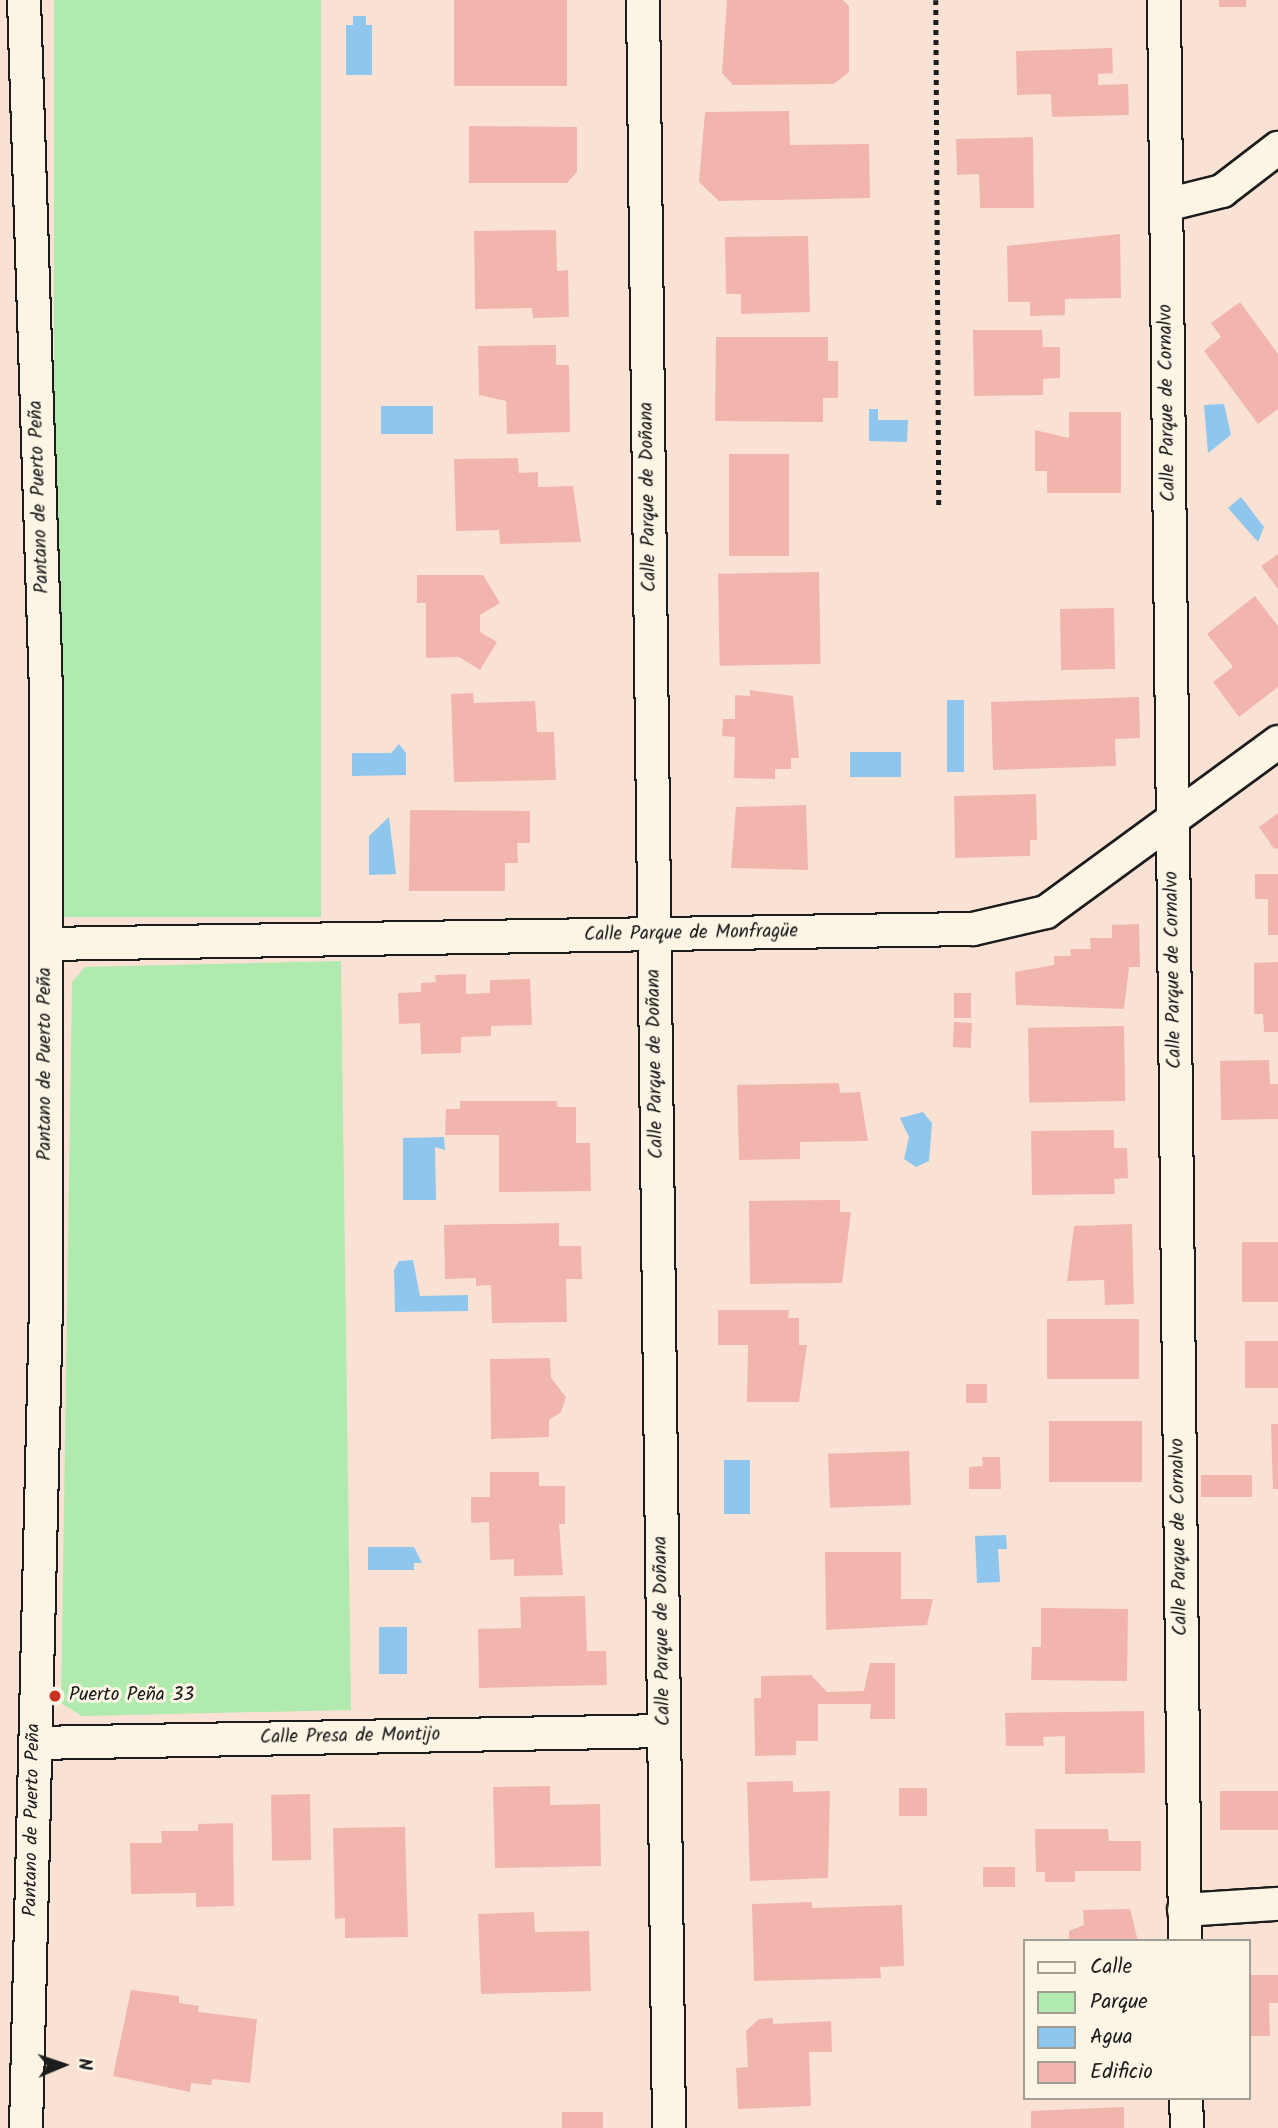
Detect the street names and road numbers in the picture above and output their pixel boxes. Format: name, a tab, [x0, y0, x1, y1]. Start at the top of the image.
street label: Calle Parque de Cornalvo	[1155, 304, 1181, 502]
street label: Pantano de Puerto Peña	[25, 400, 55, 594]
street label: Calle Parque de Doñana	[636, 402, 662, 592]
street label: Calle Parque de Cornalvo	[1161, 871, 1187, 1069]
street label: Calle Parque de Monfragüe	[584, 921, 798, 947]
street label: Pantano de Puerto Peña	[35, 967, 57, 1161]
street label: Calle Parque de Doñana	[643, 969, 669, 1159]
street label: Calle Parque de Cornalvo	[1167, 1438, 1193, 1636]
street label: Calle Parque de Doñana	[650, 1536, 676, 1726]
street label: Pantano de Puerto Peña	[20, 1723, 46, 1917]
street label: Calle Presa de Montijo	[260, 1724, 440, 1750]

